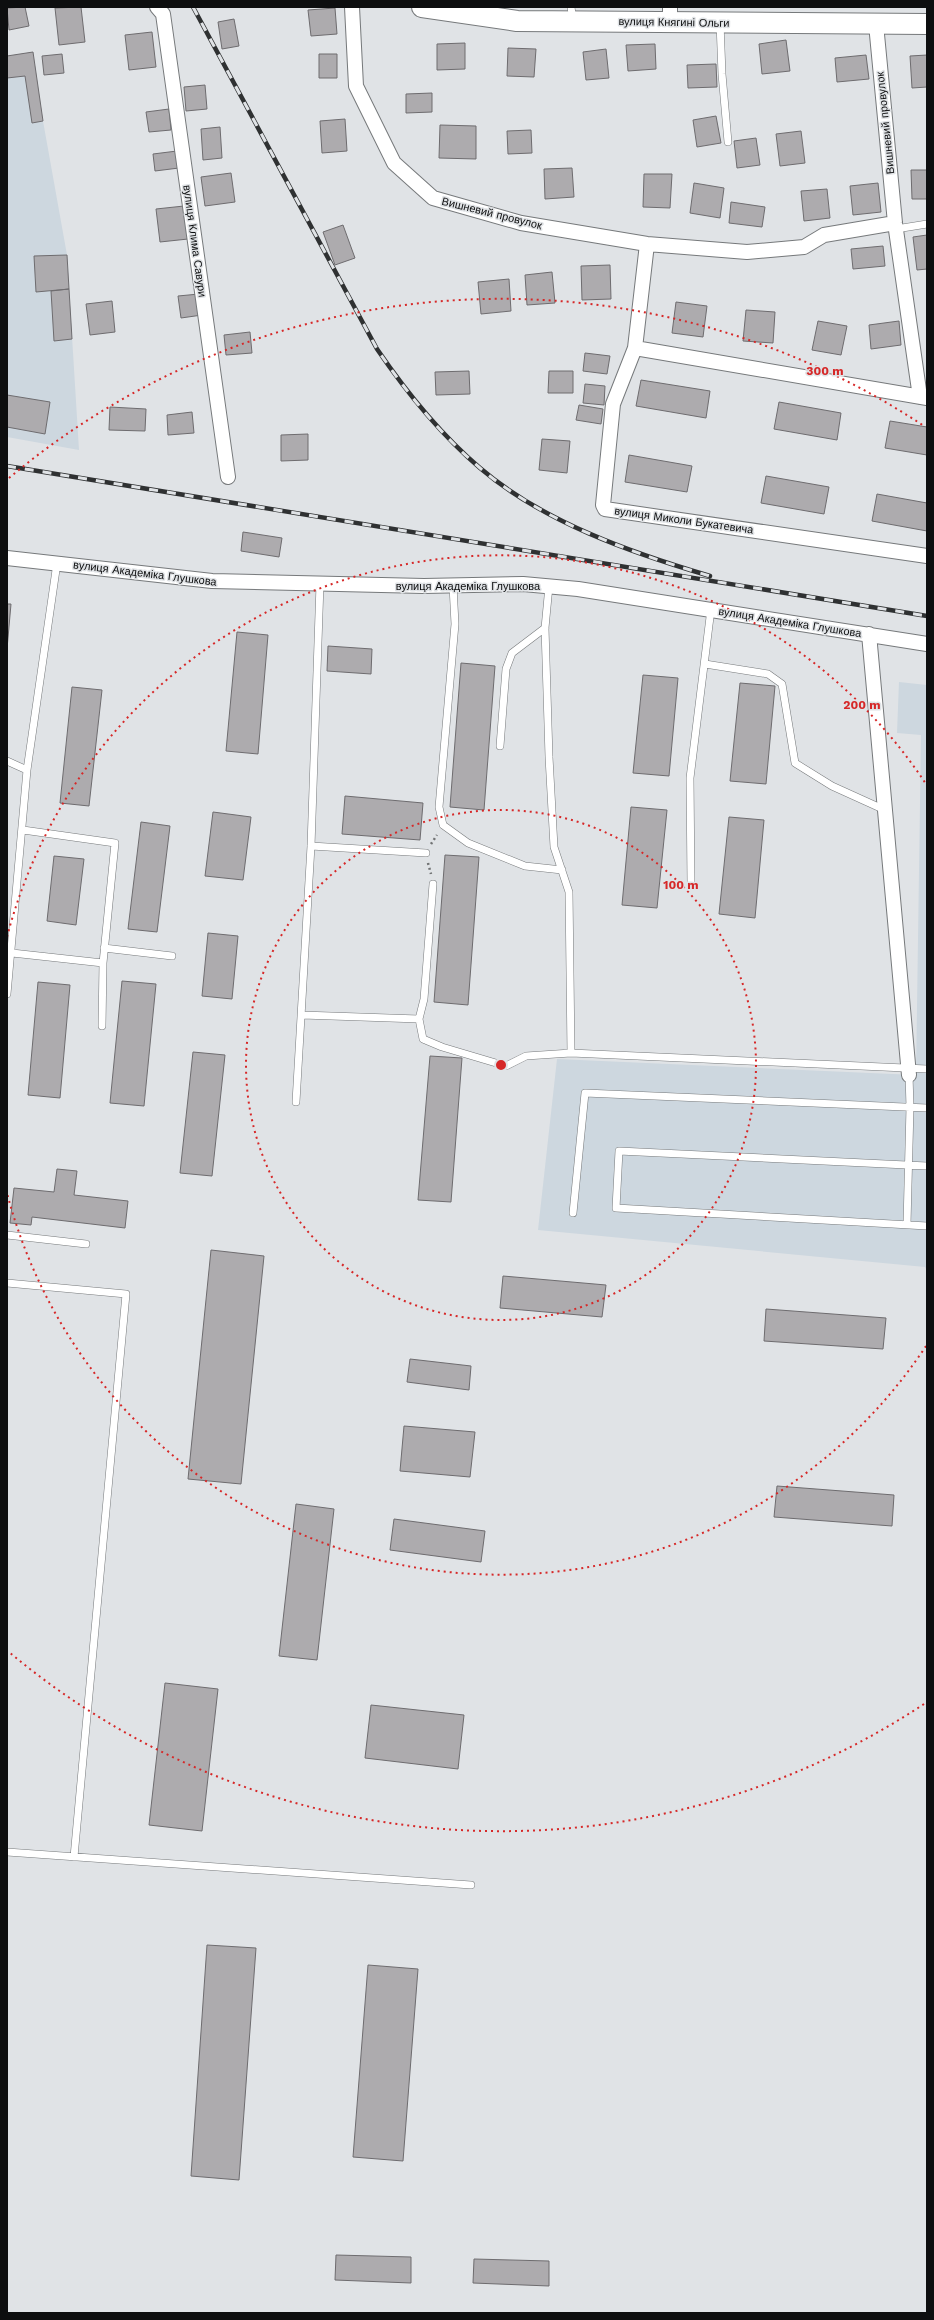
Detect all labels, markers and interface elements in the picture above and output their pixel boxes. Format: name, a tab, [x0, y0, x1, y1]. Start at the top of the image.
street label: вулиця Княгині Ольги	[618, 15, 730, 30]
street label: Вишневий провулок	[874, 71, 897, 175]
street label: вулиця Клима Савури	[180, 184, 209, 298]
street label: Вишневий провулок	[440, 195, 544, 232]
text: 300 m	[806, 364, 844, 378]
street label: вулиця Миколи Букатевича	[614, 504, 755, 537]
street label: вулиця Академіка Глушкова	[72, 558, 218, 589]
street label: вулиця Академіка Глушкова	[396, 580, 541, 593]
street label: вулиця Академіка Глушкова	[718, 605, 863, 640]
text: 200 m	[843, 698, 881, 712]
text: 100 m	[663, 878, 699, 892]
centre of rings	[494, 1058, 508, 1072]

